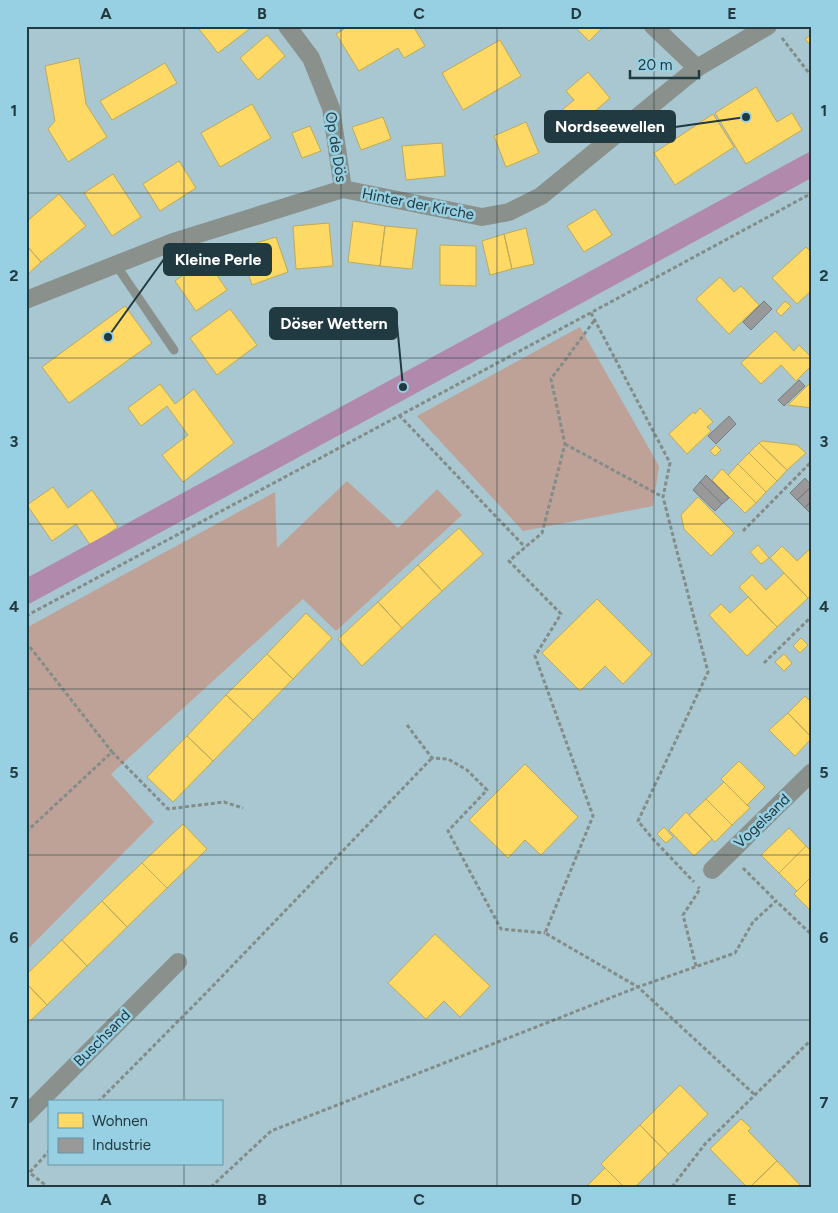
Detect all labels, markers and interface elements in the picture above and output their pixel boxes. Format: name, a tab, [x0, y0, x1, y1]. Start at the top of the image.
text: A	[100, 4, 112, 23]
text: B	[257, 4, 267, 23]
text: C	[413, 4, 425, 23]
text: D	[570, 4, 582, 23]
text: E	[727, 4, 737, 23]
scale bar	[630, 48, 699, 80]
text: 20 m	[638, 56, 672, 74]
text: 1	[11, 101, 17, 120]
text: 1	[821, 101, 827, 120]
street label: Op de Dös	[322, 111, 350, 183]
callout: Nordseewellen	[545, 111, 675, 142]
text: Nordseewellen	[555, 117, 665, 136]
street label: Hinter der Kirche	[360, 184, 476, 224]
callout: Kleine Perle	[164, 244, 271, 275]
text: Kleine Perle	[175, 250, 261, 269]
text: 2	[9, 266, 19, 285]
text: 2	[819, 266, 829, 285]
callout: Döser Wettern	[270, 308, 397, 339]
text: Döser Wettern	[280, 314, 388, 333]
text: 3	[10, 432, 19, 451]
text: 3	[820, 432, 829, 451]
text: 4	[9, 597, 19, 616]
text: 4	[819, 597, 829, 616]
text: 5	[9, 763, 19, 782]
text: 5	[819, 763, 829, 782]
street label: Vogelsand	[730, 790, 794, 852]
text: 6	[9, 928, 19, 947]
text: 6	[819, 928, 829, 947]
street label: Buschsand	[70, 1006, 134, 1070]
text: 7	[10, 1093, 19, 1112]
text: 7	[820, 1093, 829, 1112]
legend	[48, 1100, 222, 1166]
text: Wohnen	[92, 1112, 148, 1130]
text: Industrie	[92, 1136, 151, 1154]
text: A	[100, 1190, 112, 1209]
text: B	[257, 1190, 267, 1209]
text: C	[413, 1190, 425, 1209]
text: D	[570, 1190, 582, 1209]
text: E	[727, 1190, 737, 1209]

